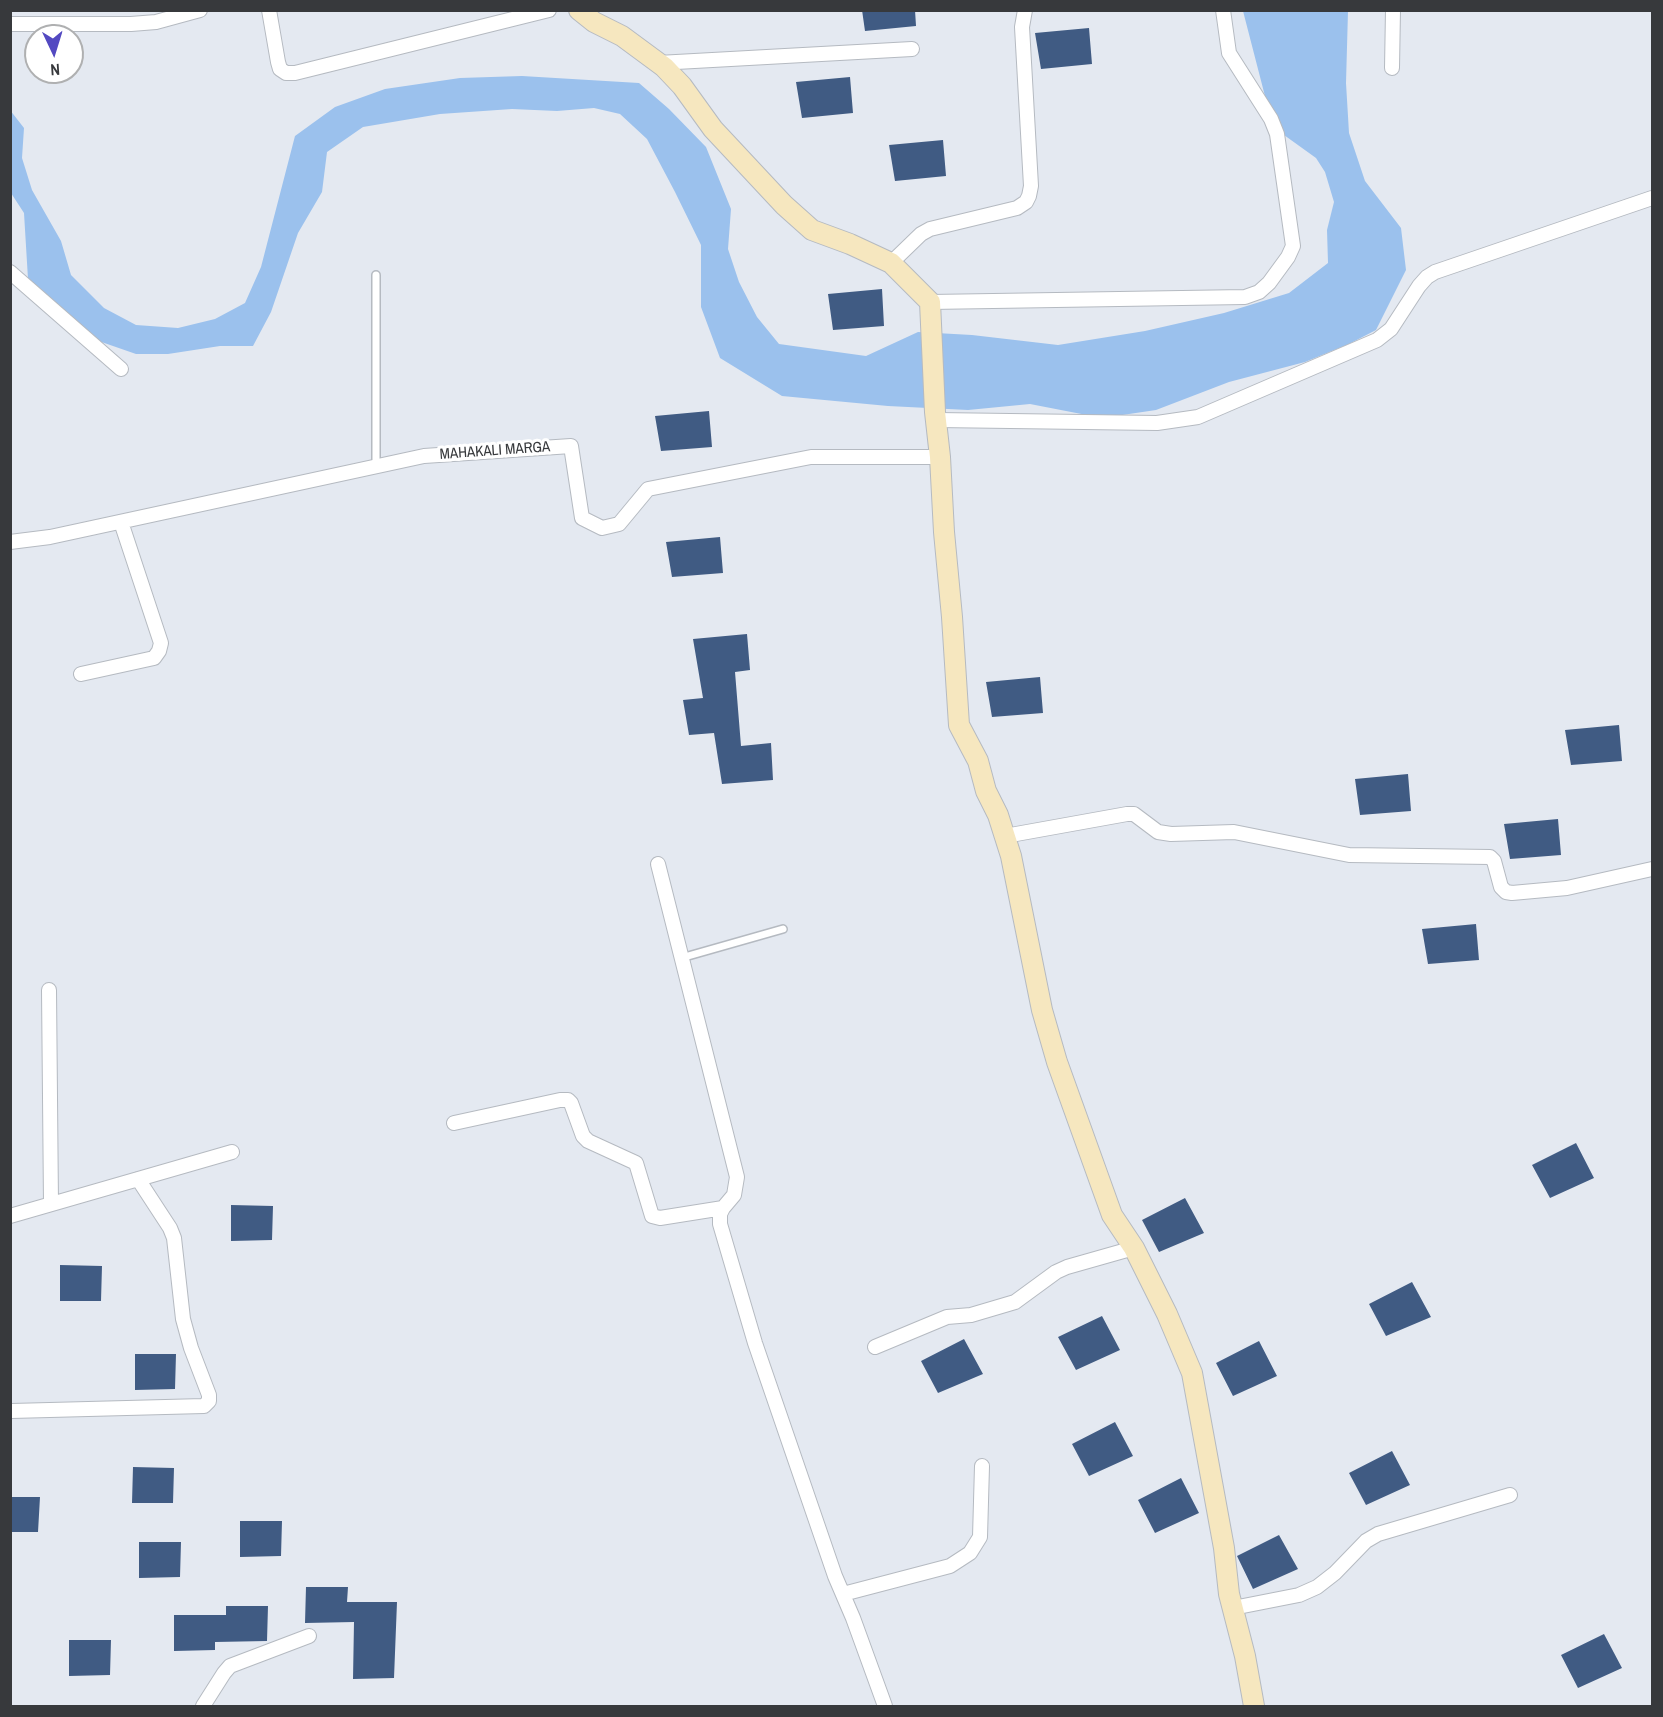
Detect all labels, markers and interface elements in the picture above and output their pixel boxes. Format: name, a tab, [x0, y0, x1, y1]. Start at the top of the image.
north arrow	[24, 24, 84, 84]
text: N	[50, 59, 61, 81]
street label: MAHAKALI MARGA	[439, 438, 551, 464]

